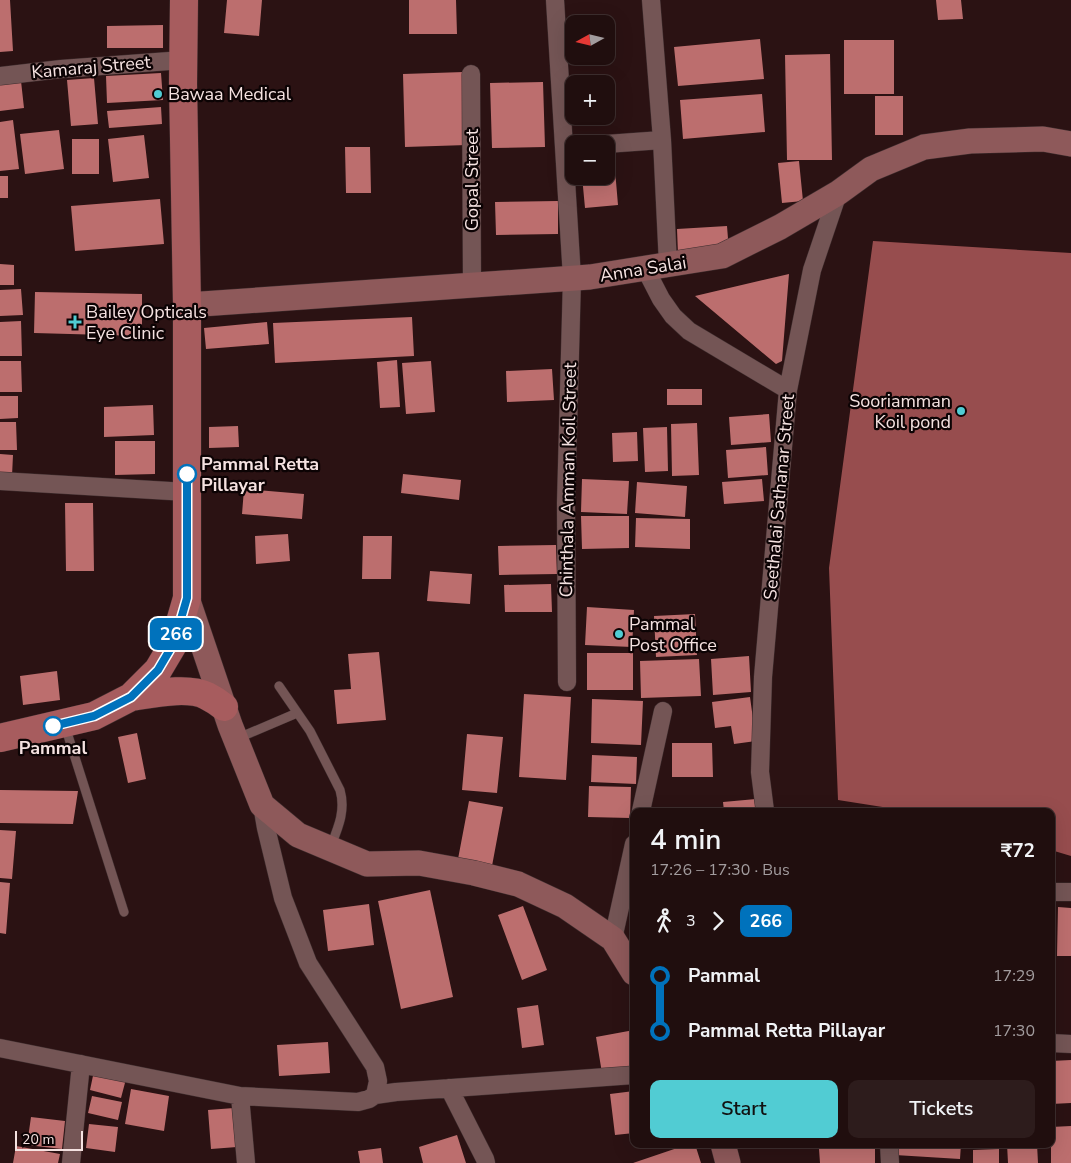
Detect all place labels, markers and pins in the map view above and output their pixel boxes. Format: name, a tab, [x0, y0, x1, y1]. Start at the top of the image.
place label: Bawaa Medical	[168, 82, 292, 106]
marker: Bawaa Medical	[152, 88, 164, 100]
place label: Bailey Opticals Eye Clinic	[86, 300, 207, 345]
marker: Bailey Opticals Eye Clinic	[68, 315, 82, 329]
place label: Sooriamman Koil pond	[849, 389, 951, 434]
marker: Sooriamman Koil pond	[955, 405, 967, 417]
place label: Pammal Retta Pillayar	[201, 452, 319, 497]
marker: Pammal Retta Pillayar	[177, 464, 197, 484]
place label: Pammal Post Office	[629, 612, 717, 657]
marker: Pammal Post Office	[613, 628, 625, 640]
marker: Pammal	[43, 716, 63, 736]
place label: Pammal	[19, 736, 87, 760]

